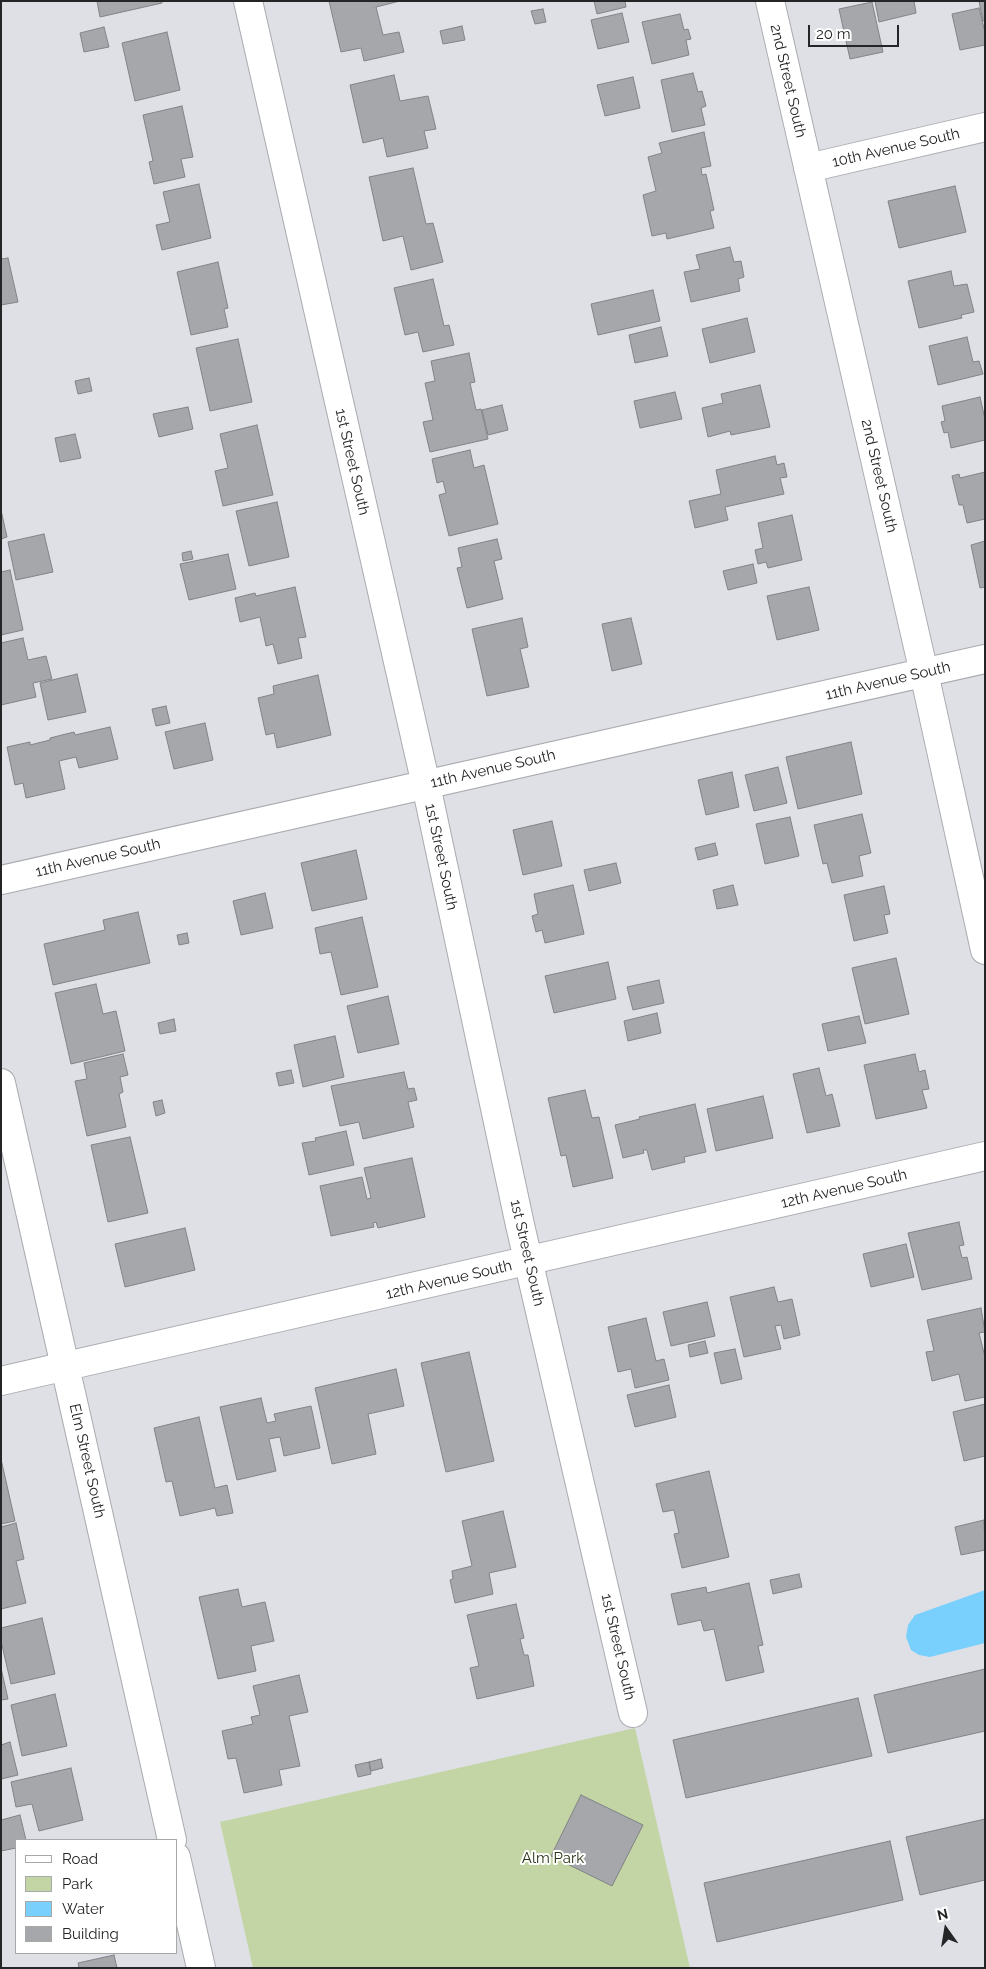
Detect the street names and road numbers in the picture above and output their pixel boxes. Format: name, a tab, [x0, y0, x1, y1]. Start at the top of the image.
street label: 2nd Street South	[766, 23, 810, 139]
street label: 10th Avenue South	[830, 125, 962, 171]
street label: 1st Street South	[331, 407, 373, 517]
street label: 2nd Street South	[857, 418, 901, 534]
street label: 11th Avenue South	[824, 658, 952, 704]
street label: 11th Avenue South	[429, 746, 557, 792]
street label: 1st Street South	[421, 802, 461, 912]
street label: 11th Avenue South	[34, 835, 162, 881]
street label: 12th Avenue South	[779, 1166, 909, 1212]
street label: 1st Street South	[506, 1198, 548, 1308]
street label: 12th Avenue South	[384, 1257, 514, 1303]
street label: Elm Street South	[65, 1402, 109, 1520]
street label: 1st Street South	[597, 1592, 639, 1702]

